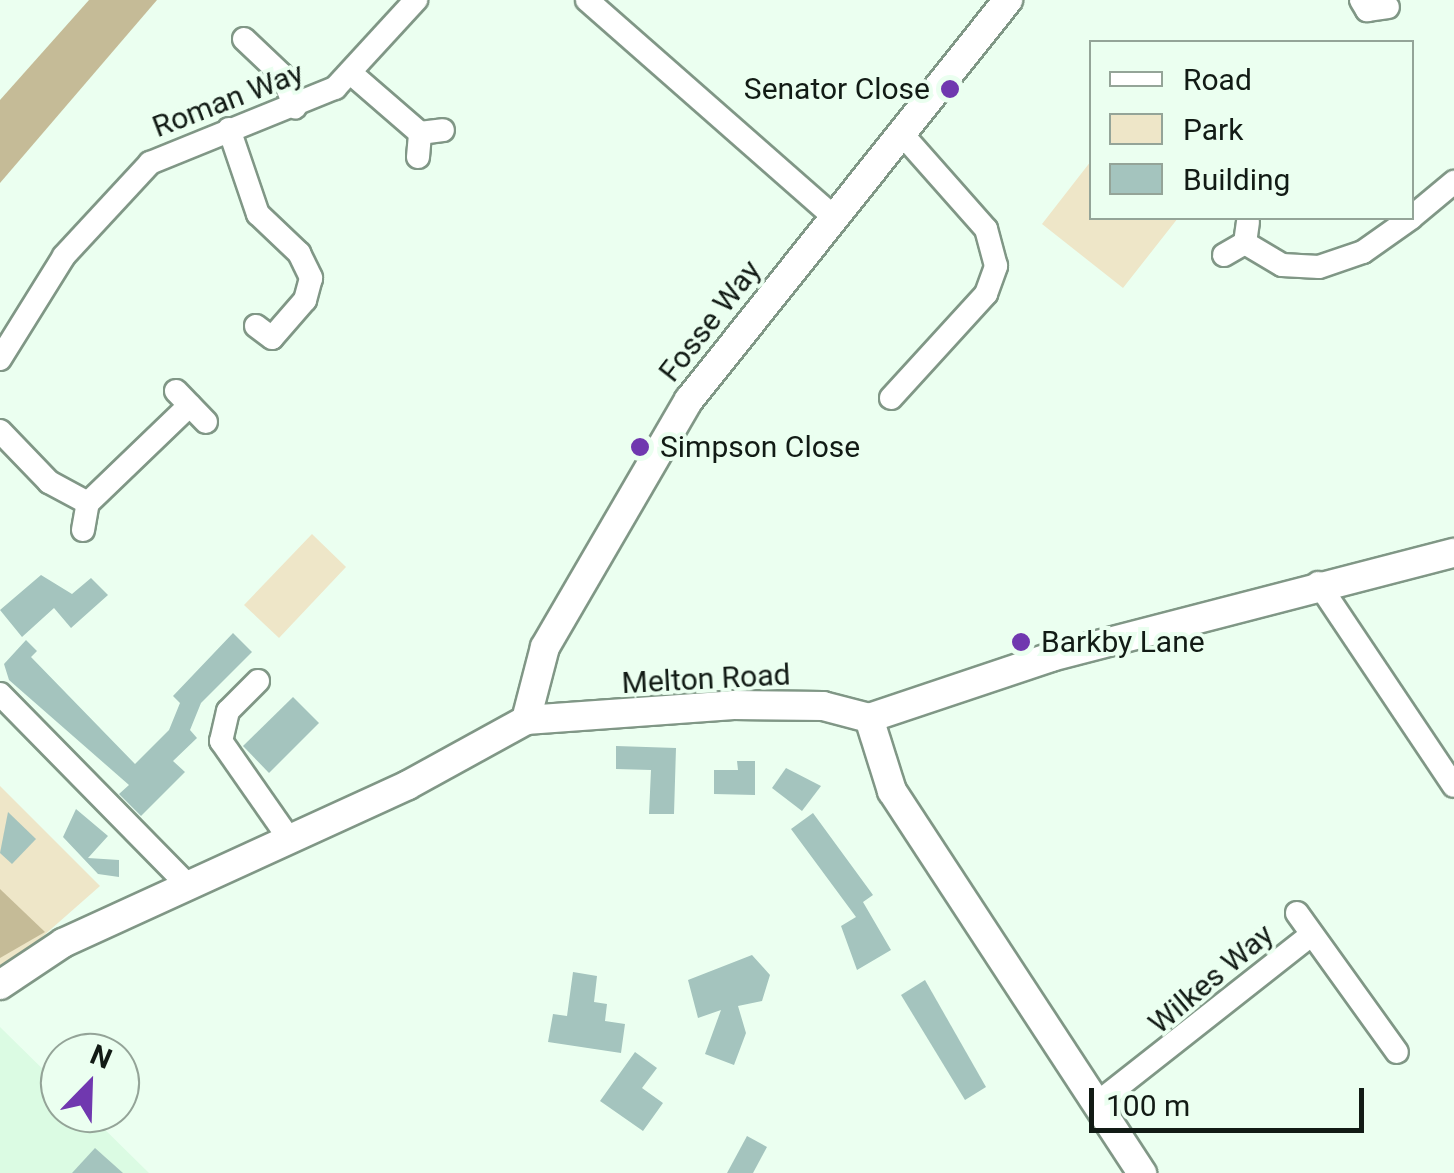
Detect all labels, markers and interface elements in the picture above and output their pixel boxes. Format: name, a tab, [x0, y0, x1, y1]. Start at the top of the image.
legend	[1089, 40, 1414, 220]
street label: Roman Way	[147, 55, 309, 145]
text: Road	[1183, 62, 1252, 97]
place label: Senator Close	[744, 71, 930, 107]
marker: Senator Close	[939, 78, 961, 100]
text: Park	[1183, 112, 1243, 147]
text: Building	[1183, 162, 1290, 197]
street label: Fosse Way	[651, 253, 769, 389]
place label: Simpson Close	[660, 429, 860, 465]
marker: Simpson Close	[629, 436, 651, 458]
place label: Barkby Lane	[1041, 624, 1205, 660]
marker: Barkby Lane	[1010, 631, 1032, 653]
street label: Melton Road	[621, 657, 791, 701]
street label: Wilkes Way	[1141, 917, 1281, 1041]
north arrow	[40, 1033, 140, 1133]
text: N	[86, 1038, 117, 1076]
scale bar	[1094, 1068, 1369, 1130]
text: 100 m	[1106, 1088, 1190, 1123]

